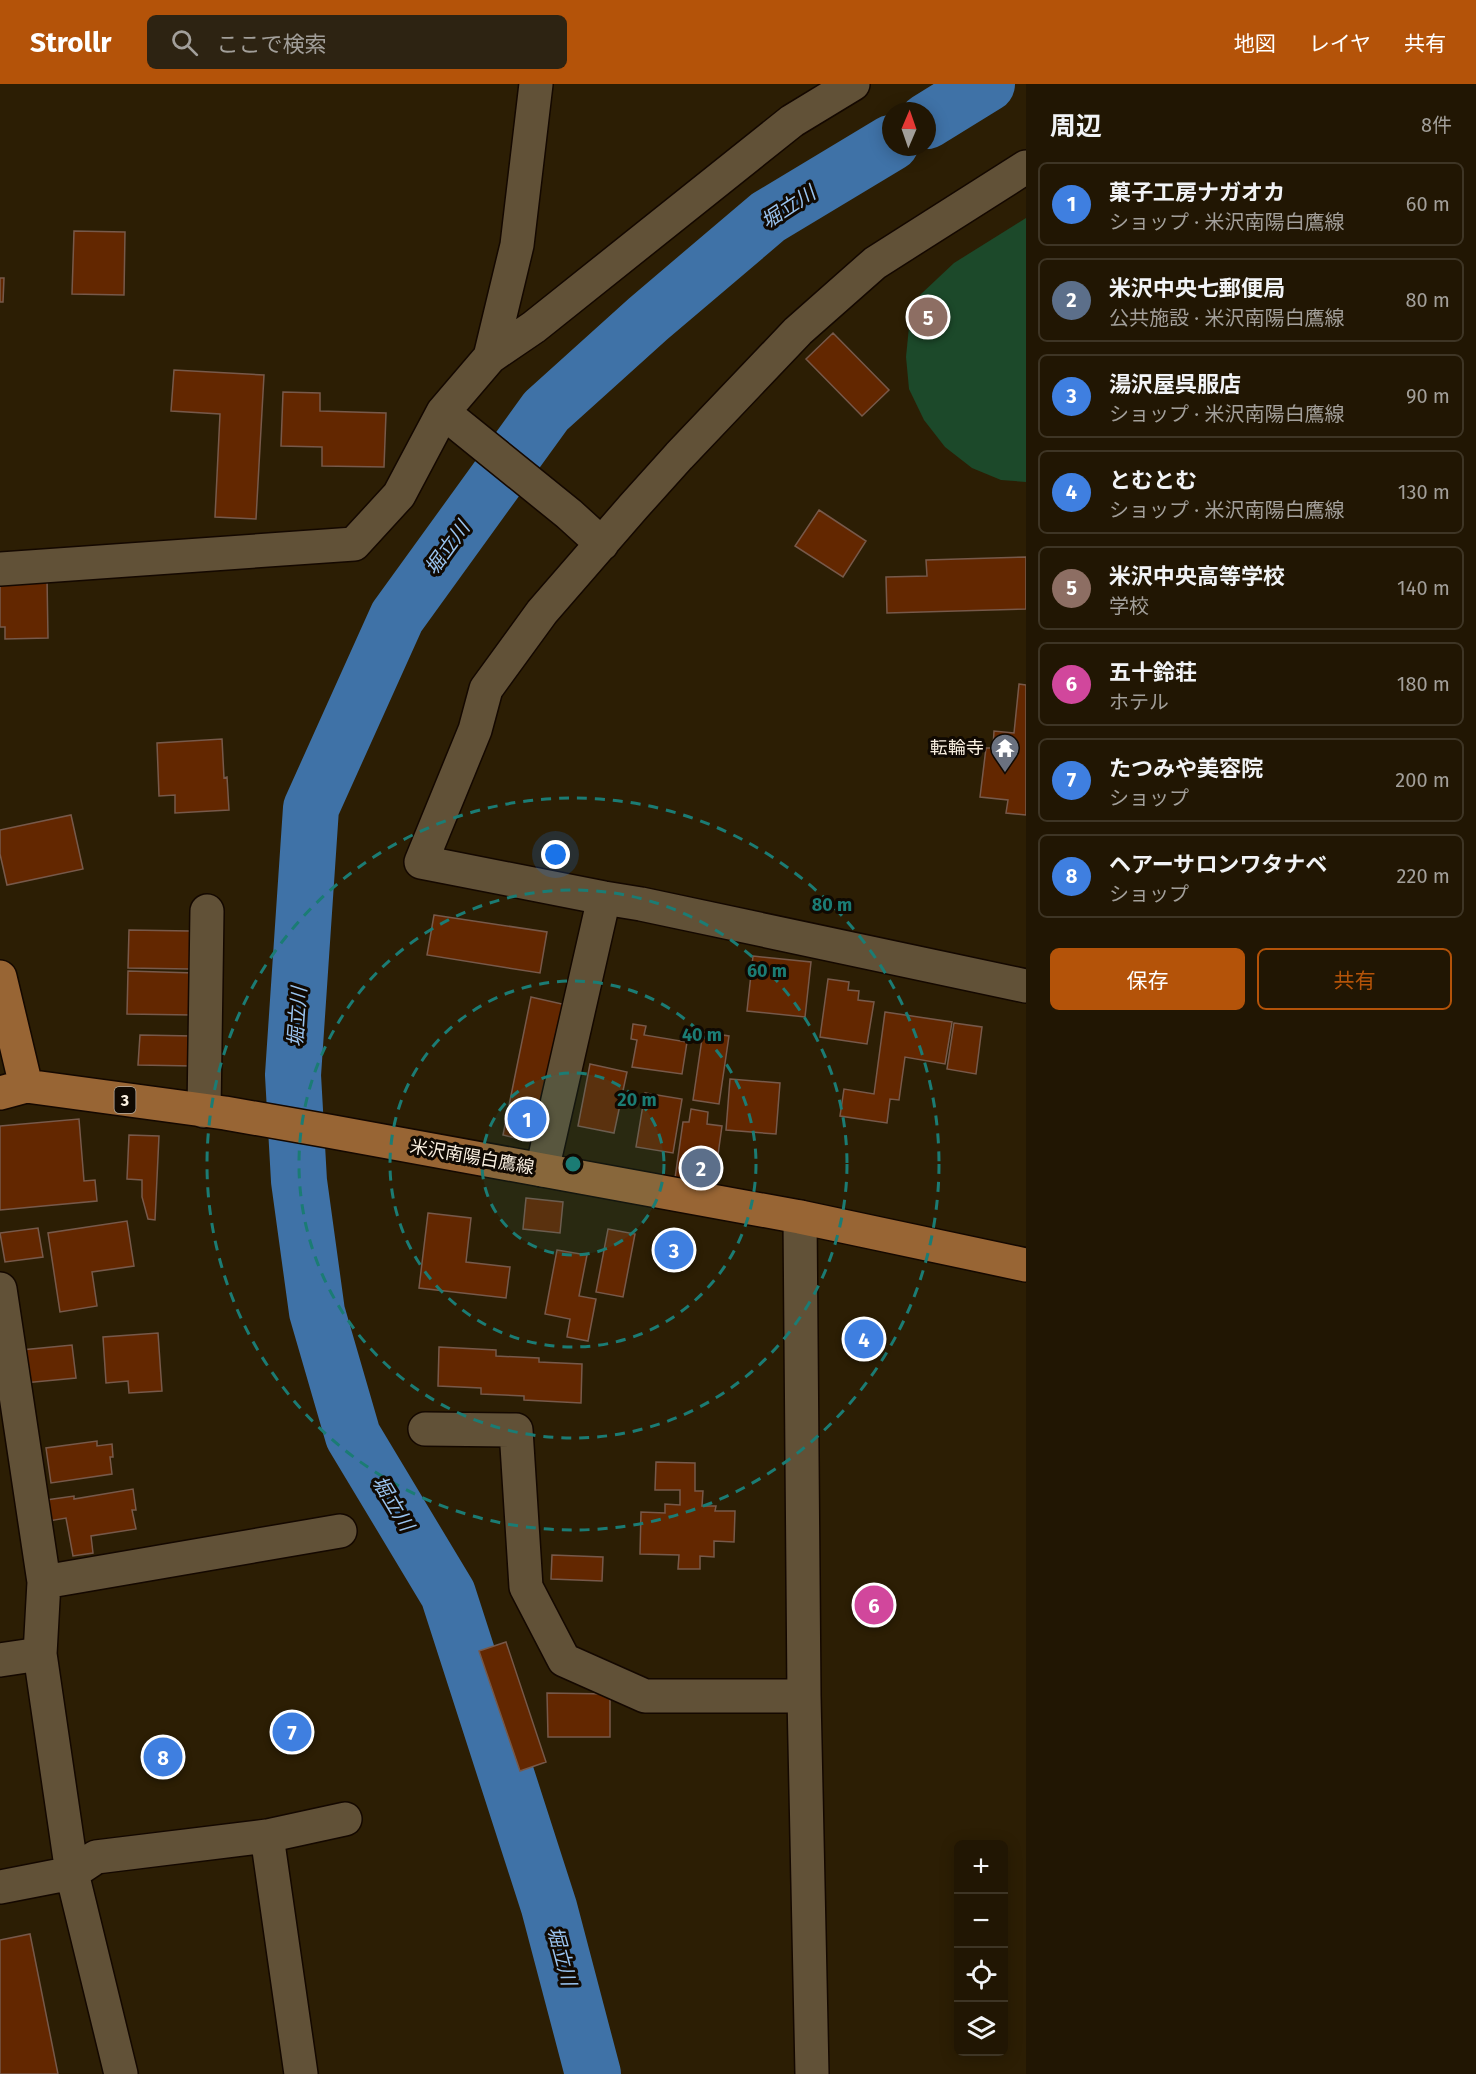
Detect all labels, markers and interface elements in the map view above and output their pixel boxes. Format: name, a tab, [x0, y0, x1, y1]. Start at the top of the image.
search box	[147, 15, 567, 69]
text: Strollr	[30, 26, 111, 59]
icon: search	[168, 26, 201, 59]
text: ここで検索	[216, 31, 326, 58]
text: 地図	[1234, 31, 1276, 57]
text: レイヤ	[1309, 31, 1371, 57]
text: 共有	[1404, 31, 1446, 57]
north arrow	[882, 102, 936, 156]
text: 周辺	[1050, 111, 1102, 142]
text: 8件	[1421, 113, 1452, 137]
text: 菓子工房ナガオカ	[1109, 179, 1285, 206]
water label: 堀立川	[756, 180, 821, 233]
text: 1	[1067, 192, 1076, 216]
text: 60 m	[1406, 192, 1450, 216]
text: ショップ · 米沢南陽白鷹線	[1109, 210, 1344, 234]
text: 米沢中央七郵便局	[1109, 275, 1285, 302]
text: 2	[1066, 288, 1077, 312]
text: 80 m	[1405, 288, 1450, 312]
pin: 5	[908, 294, 948, 340]
text: 公共施設 · 米沢南陽白鷹線	[1109, 306, 1344, 330]
text: 湯沢屋呉服店	[1109, 371, 1241, 398]
text: 3	[1066, 384, 1077, 408]
text: 90 m	[1406, 384, 1450, 408]
text: ショップ · 米沢南陽白鷹線	[1109, 402, 1344, 426]
text: とむとむ	[1109, 467, 1197, 494]
text: 4	[1066, 480, 1077, 504]
text: 130 m	[1398, 480, 1450, 504]
text: ショップ · 米沢南陽白鷹線	[1109, 498, 1344, 522]
water label: 堀立川	[420, 515, 476, 579]
text: 米沢中央高等学校	[1109, 563, 1285, 590]
text: 5	[1066, 576, 1077, 600]
text: 140 m	[1397, 576, 1450, 600]
text: 学校	[1109, 594, 1149, 618]
text: 五十鈴荘	[1109, 659, 1197, 686]
text: 6	[1066, 672, 1077, 696]
text: 180 m	[1397, 672, 1450, 696]
text: ホテル	[1109, 690, 1169, 714]
temple icon: 転輪寺	[989, 732, 1021, 774]
place label: 転輪寺	[930, 737, 984, 759]
text: たつみや美容院	[1109, 755, 1263, 782]
text: 7	[1067, 768, 1076, 792]
text: 200 m	[1395, 768, 1450, 792]
text: ショップ	[1109, 786, 1189, 810]
your location	[541, 840, 570, 869]
text: ヘアーサロンワタナベ	[1109, 851, 1327, 878]
text: 8	[1066, 864, 1077, 888]
text: 220 m	[1397, 864, 1450, 888]
text: ショップ	[1109, 882, 1189, 906]
text: 80 m	[812, 894, 852, 916]
button: 保存	[1050, 948, 1245, 1010]
button: 共有	[1257, 948, 1452, 1010]
text: 60 m	[747, 960, 787, 982]
water label: 堀立川	[283, 984, 311, 1048]
text: 40 m	[682, 1024, 722, 1046]
road number: 3	[114, 1087, 136, 1113]
text: 20 m	[617, 1089, 657, 1111]
pin: 1	[508, 1096, 546, 1142]
street label: 米沢南陽白鷹線	[408, 1135, 536, 1179]
pin: 2	[682, 1146, 720, 1190]
centre of rings	[563, 1154, 583, 1174]
pin: 3	[654, 1228, 694, 1272]
pin: 4	[844, 1316, 884, 1362]
water label: 堀立川	[367, 1471, 420, 1537]
pin: 6	[854, 1582, 894, 1628]
pin: 7	[272, 1710, 312, 1754]
pin: 8	[144, 1734, 182, 1780]
map controls	[954, 1840, 1008, 2056]
button: +	[954, 1840, 1008, 1894]
button: −	[954, 1894, 1008, 1948]
water label: 堀立川	[543, 1924, 582, 1990]
button: locate	[954, 1948, 1008, 2002]
button: layers	[954, 2002, 1008, 2056]

